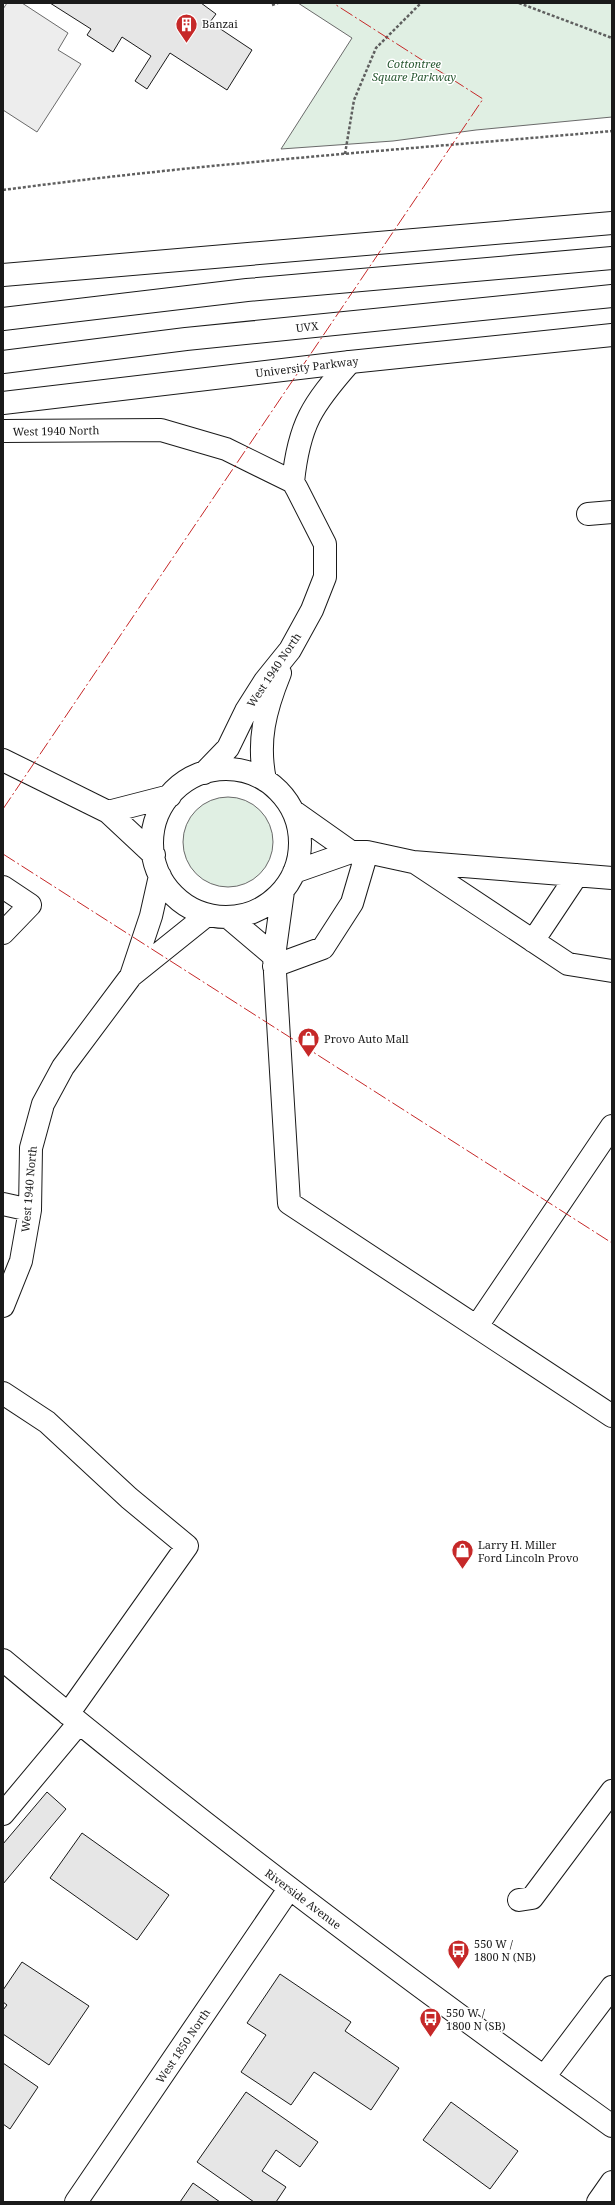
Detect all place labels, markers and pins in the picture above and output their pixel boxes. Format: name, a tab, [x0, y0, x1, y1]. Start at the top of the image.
building icon: Banzai	[174, 11, 200, 44]
place label: Banzai	[202, 16, 238, 31]
shop icon: Provo Auto Mall	[295, 1026, 321, 1059]
place label: Provo Auto Mall	[324, 1031, 409, 1046]
place label: Larry H. Miller Ford Lincoln Provo	[478, 1537, 579, 1565]
shop icon: Larry H. Miller Ford Lincoln Provo	[449, 1538, 475, 1571]
place label: 550 W / 1800 N (NB)	[474, 1936, 536, 1964]
bus stop icon: 550 W / 1800 N (NB)	[445, 1937, 471, 1970]
place label: 550 W / 1800 N (SB)	[446, 2005, 506, 2033]
bus stop icon: 550 W / 1800 N (SB)	[418, 2006, 444, 2039]

